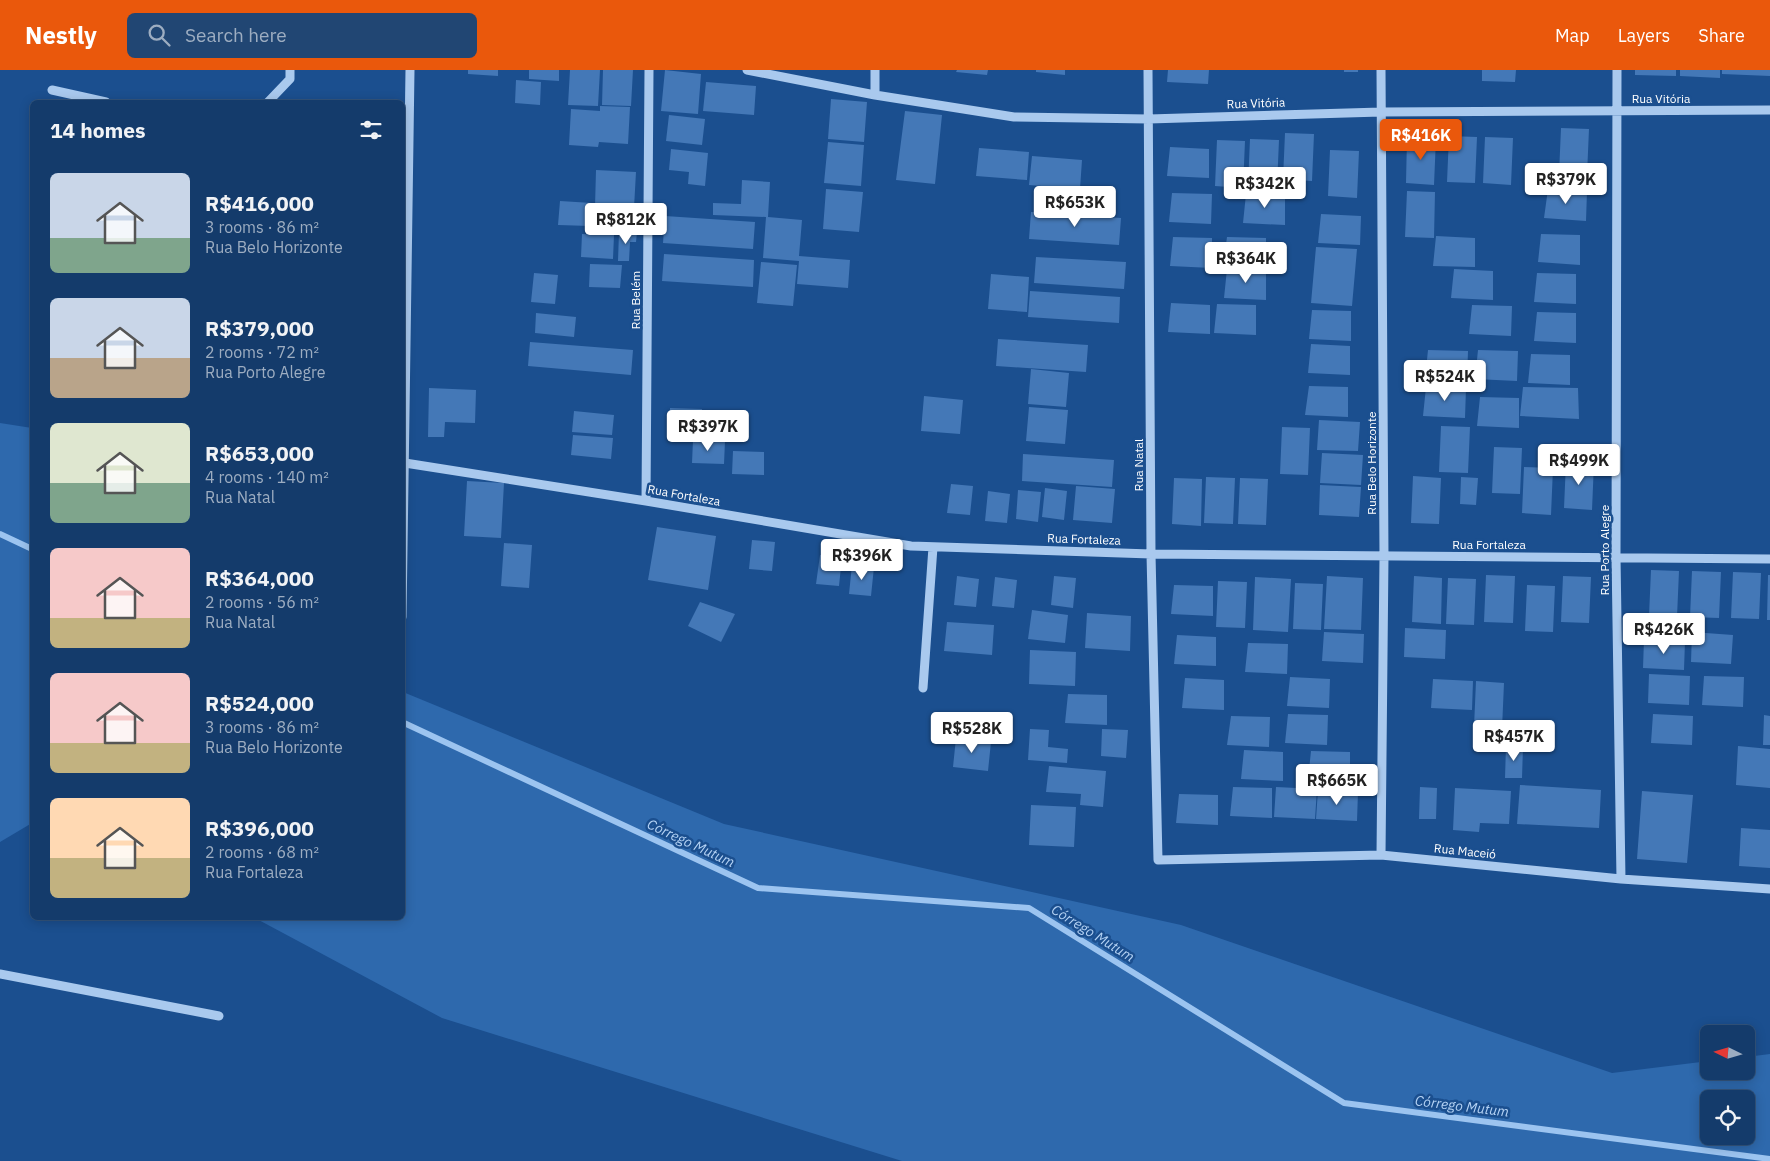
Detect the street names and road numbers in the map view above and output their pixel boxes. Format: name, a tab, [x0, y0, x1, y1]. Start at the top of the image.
street label: Rua Vitória	[1632, 91, 1691, 106]
street label: Rua Vitória	[1226, 94, 1286, 112]
street label: Rua Belém	[628, 271, 643, 329]
street label: Rua Belo Horizonte	[1364, 411, 1379, 515]
street label: Rua Natal	[1131, 439, 1146, 491]
street label: Rua Fortaleza	[646, 481, 722, 509]
street label: Rua Porto Alegre	[1597, 504, 1612, 595]
street label: Rua Fortaleza	[1047, 530, 1122, 548]
street label: Rua Fortaleza	[1452, 537, 1526, 552]
street label: Rua Maceió	[1433, 840, 1497, 862]

